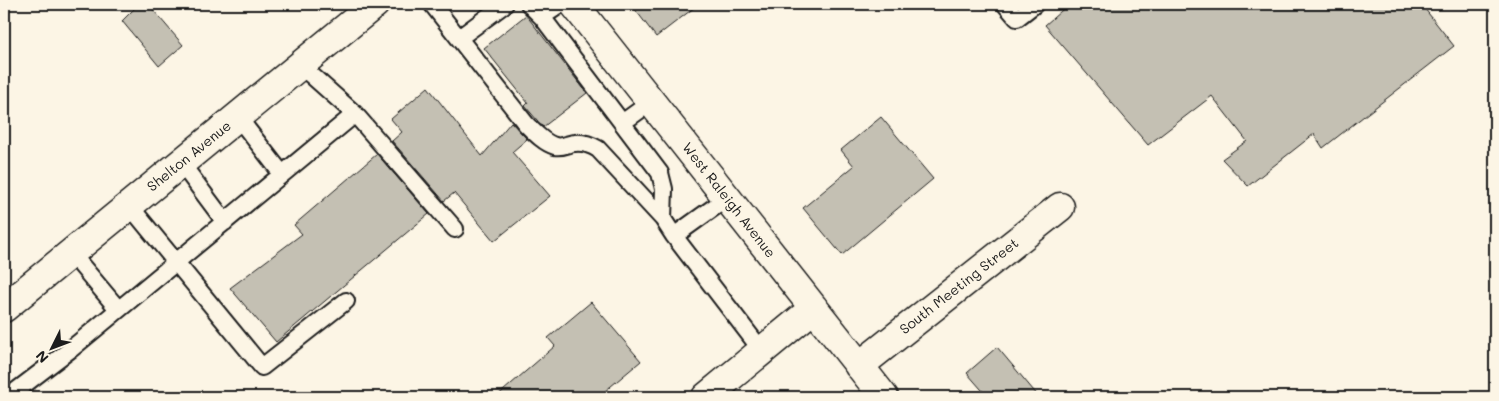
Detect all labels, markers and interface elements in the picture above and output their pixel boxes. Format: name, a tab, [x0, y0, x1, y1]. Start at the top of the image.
street label: Shelton Avenue	[143, 116, 235, 195]
street label: West Raleigh Avenue	[678, 138, 780, 261]
street label: South Meeting Street	[895, 233, 1022, 338]
north arrow	[28, 324, 78, 374]
text: N	[31, 347, 53, 367]

